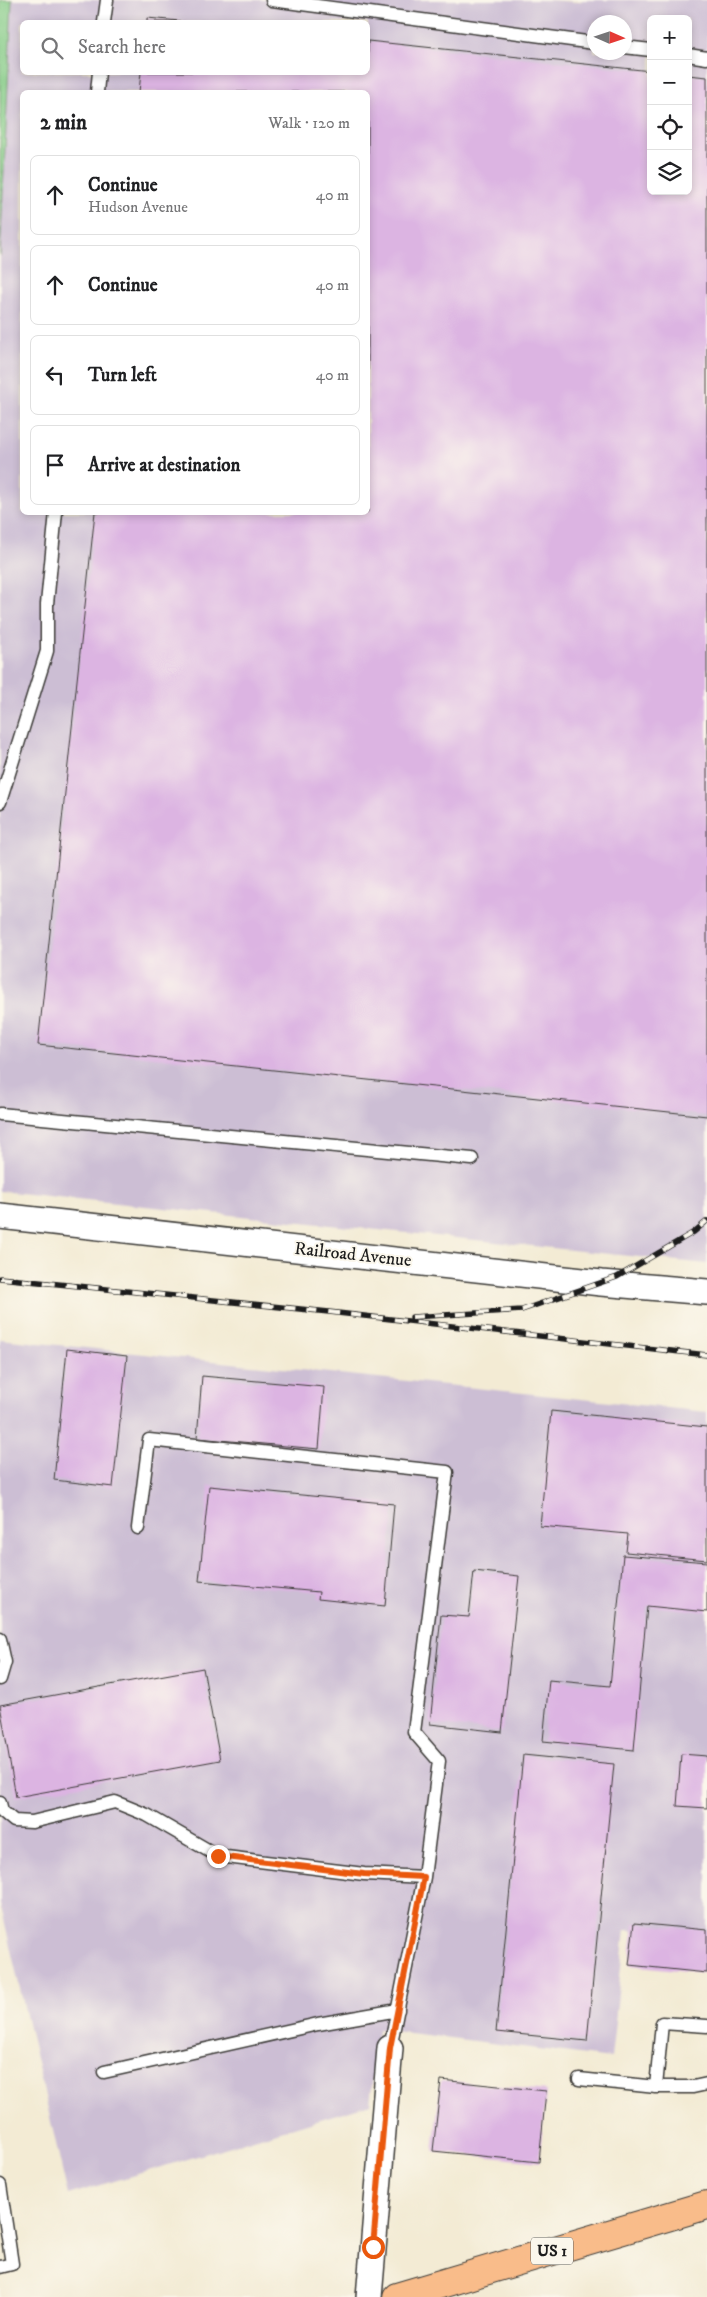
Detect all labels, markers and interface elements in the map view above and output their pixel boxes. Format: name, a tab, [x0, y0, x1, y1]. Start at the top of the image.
north arrow	[587, 15, 632, 60]
map controls	[647, 15, 692, 195]
button: +	[647, 15, 692, 60]
search box	[20, 20, 370, 75]
icon: search	[38, 34, 66, 62]
text: Search here	[78, 36, 166, 59]
button: −	[647, 60, 692, 105]
button: locate	[647, 105, 692, 150]
text: 2 min	[40, 110, 87, 136]
text: Walk · 120 m	[268, 113, 350, 133]
button: layers	[647, 150, 692, 195]
text: Continue	[88, 174, 158, 197]
icon: ahead	[41, 181, 69, 209]
text: 40 m	[316, 185, 349, 205]
text: Hudson Avenue	[88, 197, 188, 217]
icon: ahead	[41, 271, 69, 299]
text: Continue	[88, 274, 158, 297]
text: 40 m	[316, 275, 349, 295]
icon: left	[41, 361, 69, 389]
text: Turn left	[88, 364, 157, 387]
text: 40 m	[316, 365, 349, 385]
icon: arrive	[41, 451, 69, 479]
text: Arrive at destination	[88, 454, 240, 477]
street label: Railroad Avenue	[293, 1238, 413, 1272]
route end	[207, 1845, 230, 1868]
route start	[362, 2236, 385, 2259]
road number: US 1	[531, 2238, 573, 2264]

